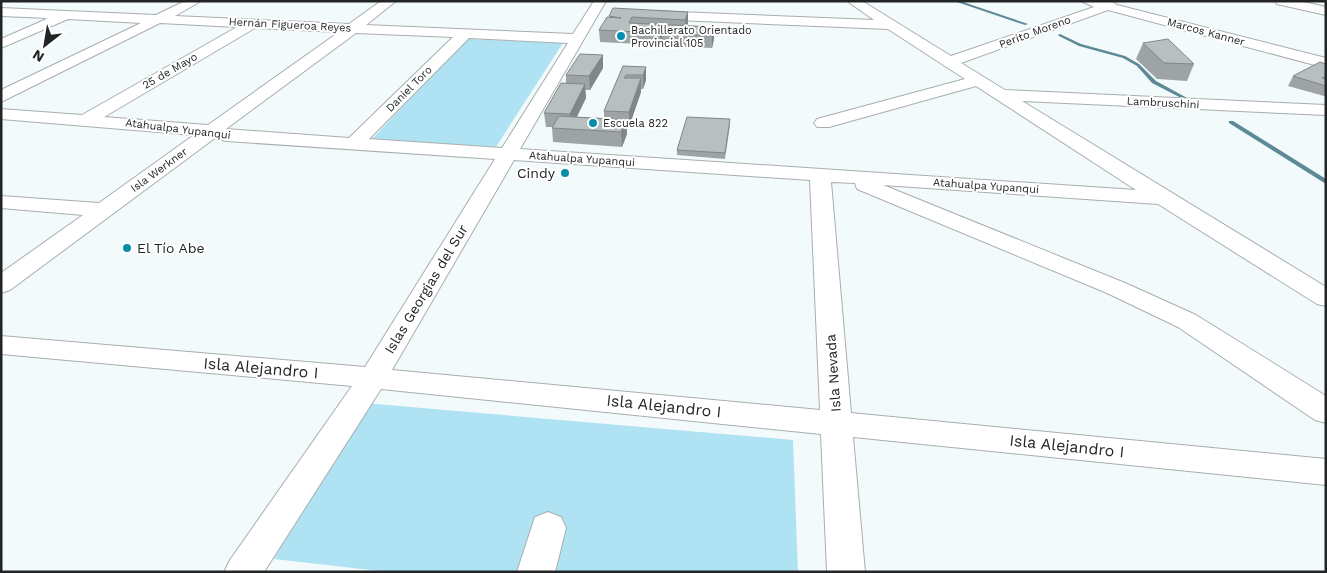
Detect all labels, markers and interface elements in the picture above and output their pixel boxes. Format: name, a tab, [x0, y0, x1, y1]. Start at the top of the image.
street label: Perito Moreno	[997, 13, 1073, 51]
street label: Hernán Figueroa Reyes	[228, 15, 352, 35]
street label: Marcos Kanner	[1166, 15, 1247, 49]
north arrow	[20, 20, 70, 70]
place label: Bachillerato Orientado Provincial 105	[631, 24, 752, 50]
marker: Bachillerato Orientado Provincial 105	[615, 30, 627, 42]
text: N	[30, 47, 47, 66]
street label: 25 de Mayo	[140, 50, 200, 92]
street label: Daniel Toro	[383, 63, 435, 115]
street label: Lambruschini	[1126, 95, 1200, 111]
street label: Atahualpa Yupanqui	[125, 116, 232, 142]
marker: Escuela 822	[587, 117, 599, 129]
place label: Escuela 822	[603, 117, 668, 130]
street label: Isla Werkner	[128, 145, 190, 195]
street label: Atahualpa Yupanqui	[529, 149, 635, 169]
place label: Cindy	[517, 165, 556, 181]
marker: Cindy	[559, 167, 571, 179]
street label: Atahualpa Yupanqui	[933, 176, 1039, 196]
street label: Islas Georgias del Sur	[381, 221, 471, 356]
place label: El Tío Abe	[137, 240, 205, 256]
marker: El Tío Abe	[121, 242, 133, 254]
street label: Isla Nevada	[822, 334, 844, 412]
street label: Isla Alejandro I	[203, 354, 319, 382]
street label: Isla Alejandro I	[606, 391, 722, 421]
street label: Isla Alejandro I	[1009, 431, 1125, 461]

